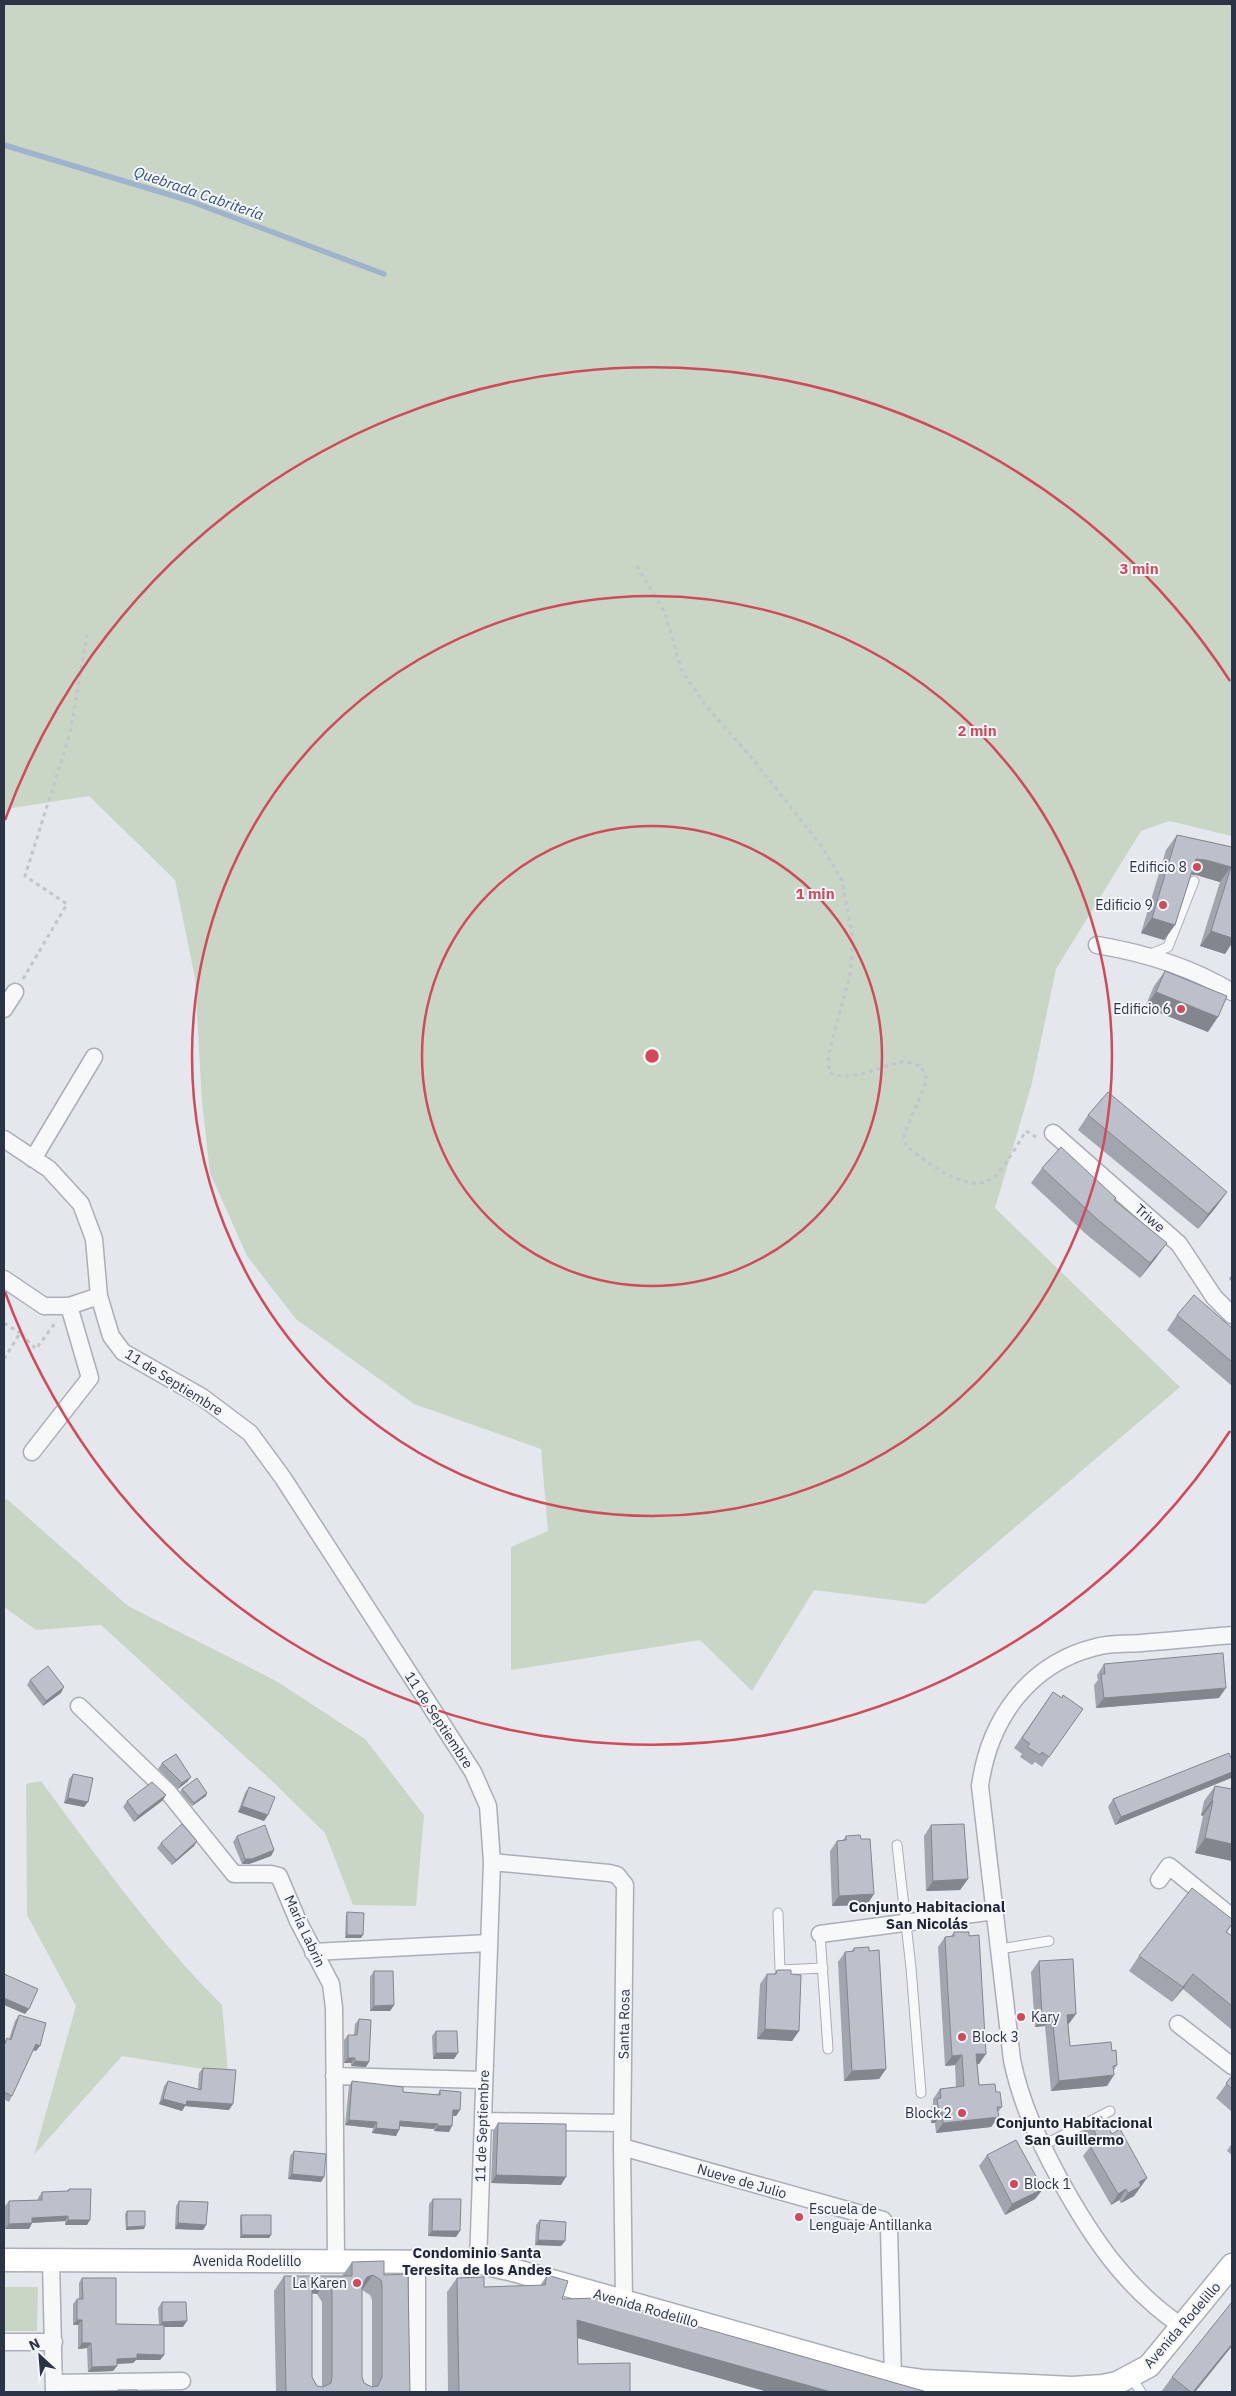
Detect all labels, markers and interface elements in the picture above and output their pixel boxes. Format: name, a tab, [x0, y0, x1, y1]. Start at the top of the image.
water label: Quebrada Cabritería	[132, 162, 267, 224]
text: 3 min	[1119, 559, 1159, 578]
text: 2 min	[957, 721, 997, 740]
place label: Edificio 8	[1129, 858, 1187, 876]
marker: Edificio 8	[1191, 861, 1203, 873]
text: 1 min	[795, 884, 835, 903]
place label: Edificio 9	[1095, 896, 1153, 914]
marker: Edificio 9	[1157, 899, 1169, 911]
place label: Edificio 6	[1113, 1000, 1171, 1018]
marker: Edificio 6	[1175, 1003, 1187, 1015]
centre of rings	[643, 1047, 661, 1065]
street label: Triwe	[1131, 1200, 1169, 1236]
street label: 11 de Septiembre	[122, 1345, 227, 1420]
street label: 11 de Septiembre	[401, 1668, 477, 1772]
street label: María Labrin	[280, 1892, 330, 1970]
district label: Conjunto Habitacional San Nicolás	[849, 1897, 1006, 1933]
street label: Santa Rosa	[614, 1988, 634, 2059]
place label: Kary	[1031, 2008, 1059, 2026]
marker: Kary	[1015, 2011, 1027, 2023]
place label: Block 3	[972, 2028, 1019, 2046]
marker: Block 3	[956, 2031, 968, 2043]
street label: 11 de Septiembre	[471, 2069, 493, 2182]
place label: Block 2	[905, 2104, 952, 2122]
marker: Block 2	[956, 2107, 968, 2119]
district label: Conjunto Habitacional San Guillermo	[996, 2113, 1153, 2149]
street label: Nueve de Julio	[695, 2160, 789, 2202]
place label: Block 1	[1024, 2175, 1071, 2193]
marker: Block 1	[1008, 2178, 1020, 2190]
place label: Escuela de Lenguaje Antillanka	[809, 2200, 932, 2234]
marker: Escuela de Lenguaje Antillanka	[793, 2211, 805, 2223]
district label: Condominio Santa Teresita de los Andes	[402, 2243, 552, 2279]
street label: Avenida Rodelillo	[193, 2252, 301, 2270]
place label: La Karen	[292, 2274, 347, 2292]
marker: La Karen	[351, 2277, 363, 2289]
street label: Avenida Rodelillo	[1140, 2278, 1225, 2372]
street label: Avenida Rodelillo	[591, 2284, 701, 2332]
north arrow	[15, 2331, 65, 2381]
text: N	[26, 2334, 43, 2355]

